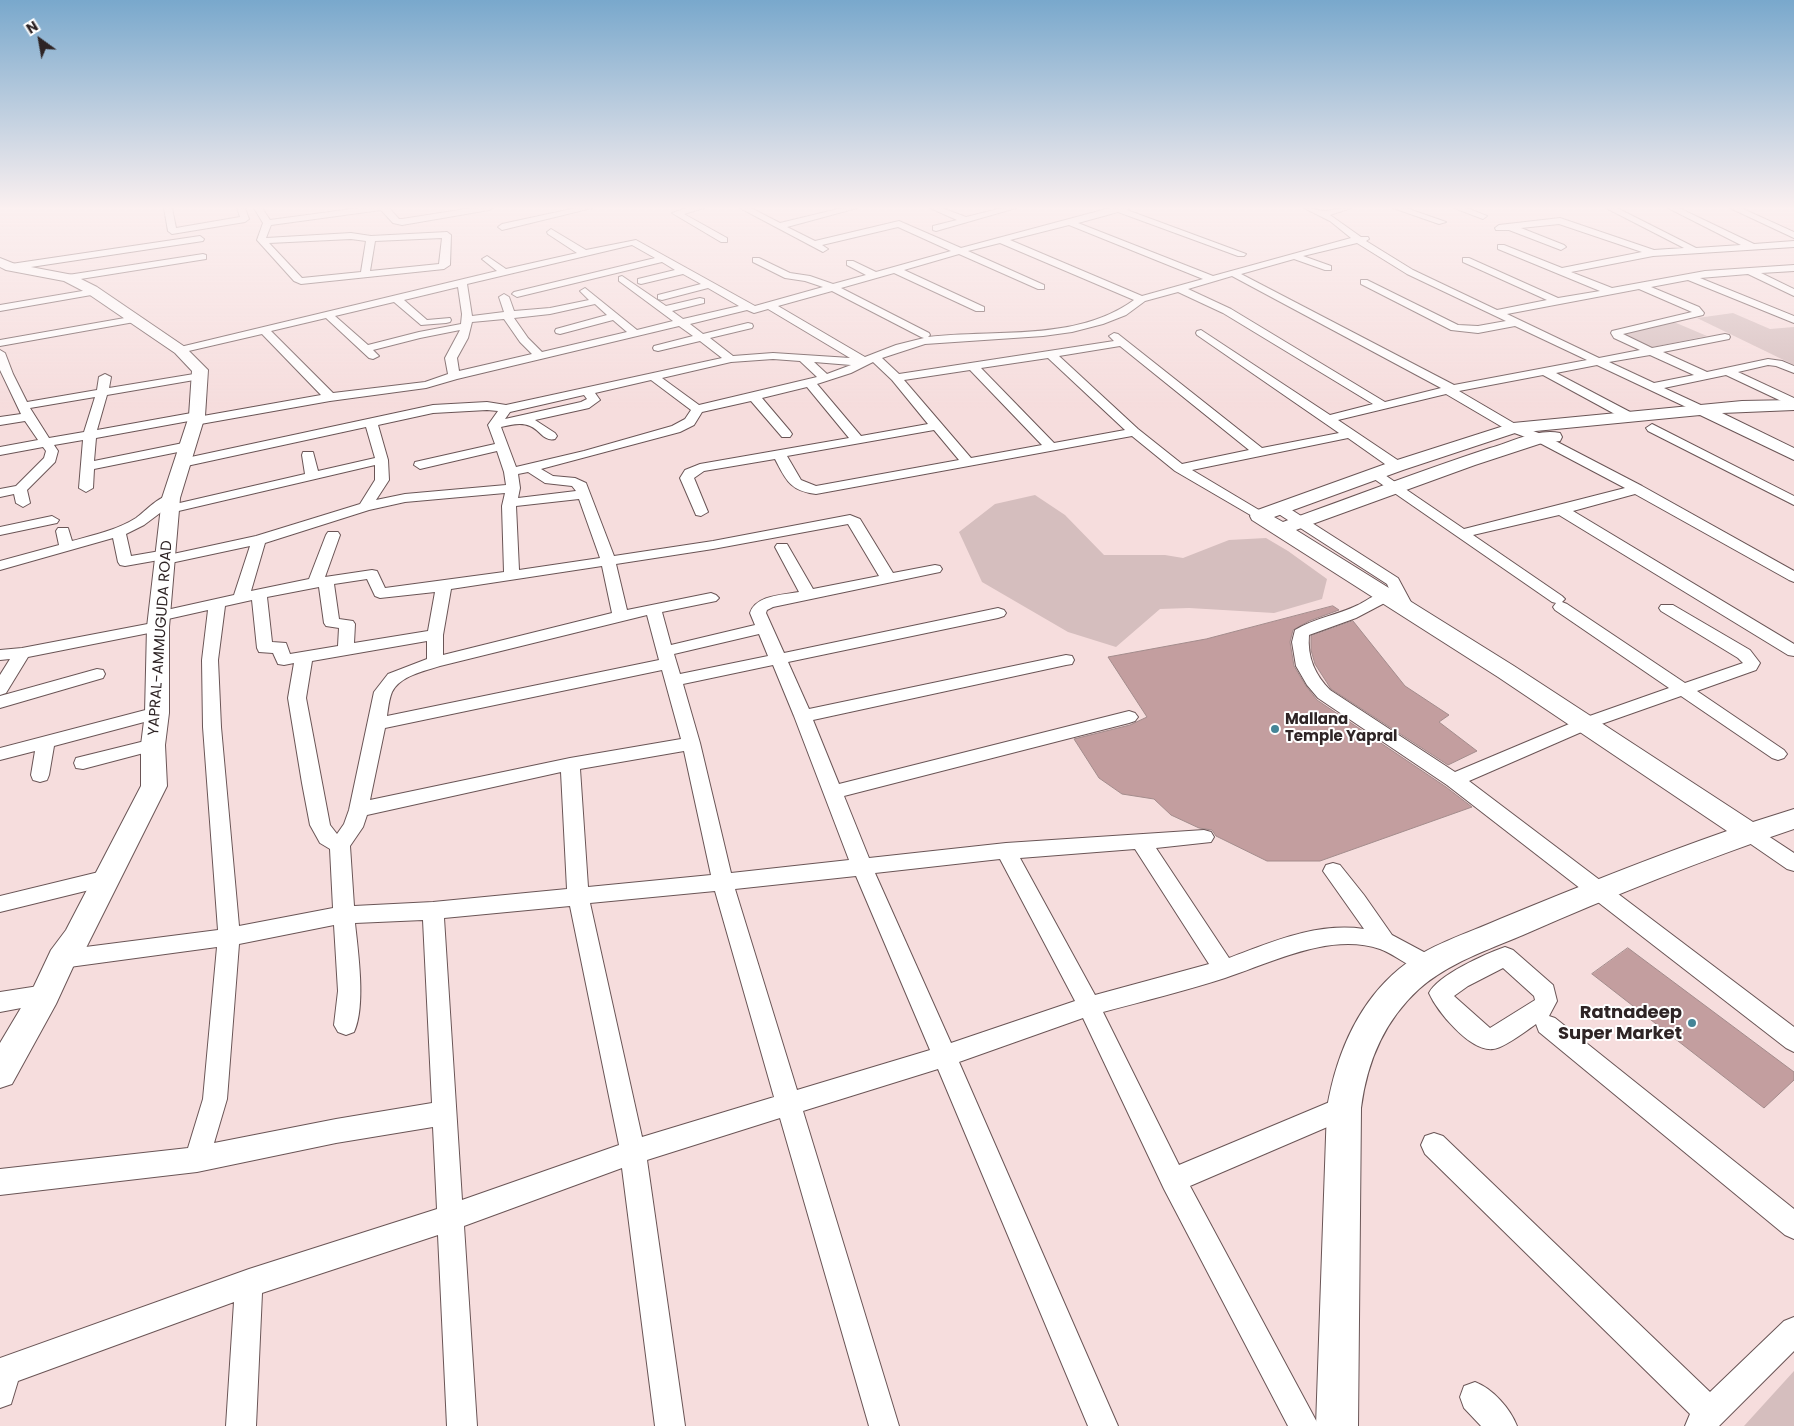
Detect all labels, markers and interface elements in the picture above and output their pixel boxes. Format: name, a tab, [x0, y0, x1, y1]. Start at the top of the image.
north arrow	[15, 15, 65, 65]
text: N	[22, 16, 42, 39]
street label: YAPRAL-AMMUGUDA ROAD	[145, 540, 177, 736]
place label: Mallana Temple Yapral	[1285, 711, 1397, 746]
marker: Mallana Temple Yapral	[1269, 723, 1281, 735]
place label: Ratnadeep Super Market	[1558, 1002, 1682, 1044]
marker: Ratnadeep Super Market	[1686, 1017, 1698, 1029]

